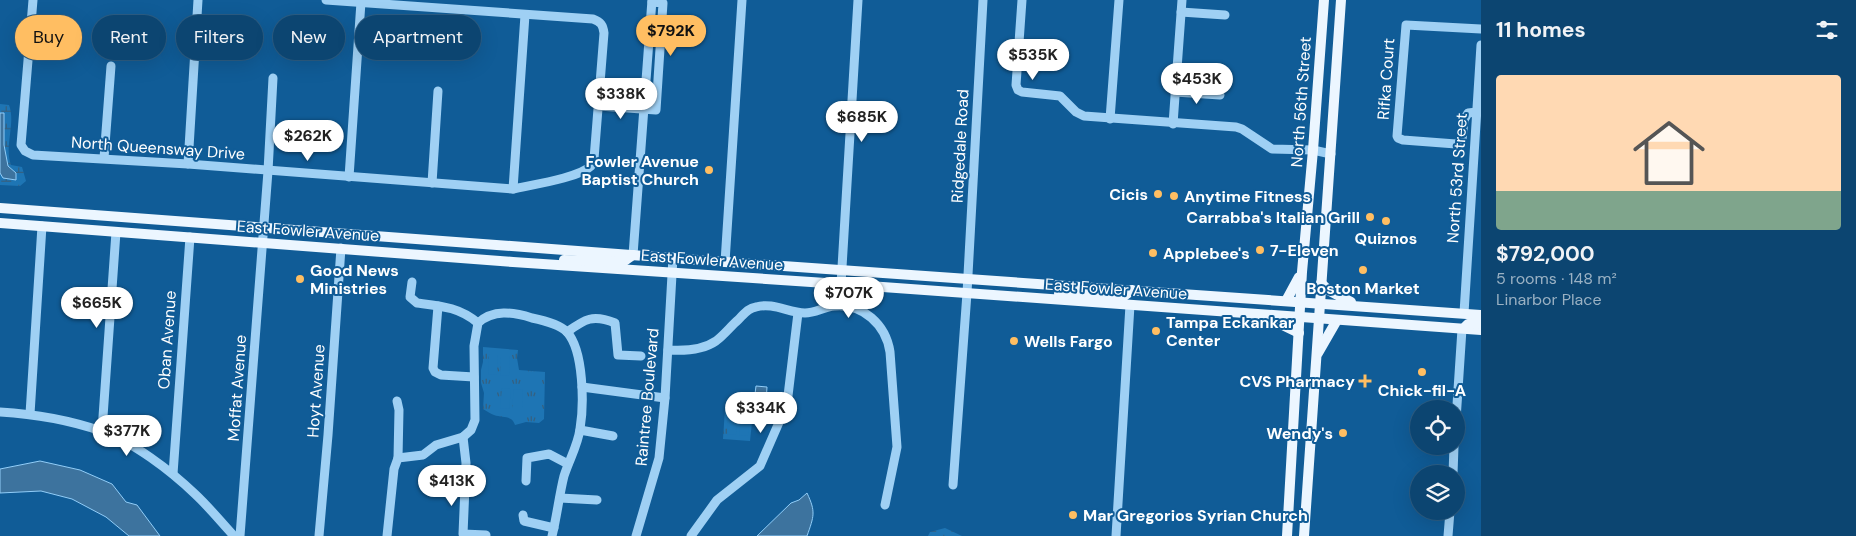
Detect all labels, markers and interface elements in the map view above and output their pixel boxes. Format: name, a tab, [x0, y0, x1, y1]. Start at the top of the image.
chip: Buy	[15, 15, 82, 60]
chip: Rent	[92, 15, 166, 60]
chip: Filters	[176, 15, 263, 60]
chip: New	[273, 15, 345, 60]
chip: Apartment	[355, 15, 481, 60]
pin: $792K	[636, 15, 706, 57]
text: 11 homes	[1496, 16, 1586, 44]
icon: filters	[1813, 16, 1841, 44]
text: $792K	[647, 20, 695, 41]
street label: North 56th Street	[1286, 36, 1316, 168]
street label: Rifka Court	[1373, 37, 1399, 121]
pin: $535K	[998, 38, 1068, 81]
text: $535K	[1008, 44, 1058, 65]
pin: $453K	[1162, 62, 1232, 105]
text: $453K	[1172, 68, 1222, 89]
pin: $338K	[586, 78, 656, 120]
text: $338K	[596, 83, 646, 104]
street label: Ridgedale Road	[947, 89, 973, 203]
pin: $685K	[827, 100, 897, 143]
text: $685K	[837, 106, 887, 127]
icon: home	[1624, 108, 1714, 198]
street label: North 53rd Street	[1442, 112, 1472, 244]
pin: $262K	[273, 120, 343, 162]
text: $262K	[284, 125, 332, 146]
street label: North Queensway Drive	[70, 131, 246, 165]
place label: Fowler Avenue Baptist Church	[581, 151, 699, 190]
marker: Fowler Avenue Baptist Church	[703, 164, 715, 176]
place label: Cicis	[1109, 184, 1148, 205]
place label: Anytime Fitness	[1184, 186, 1311, 207]
marker: Cicis	[1152, 188, 1164, 200]
marker: Anytime Fitness	[1168, 190, 1180, 202]
place label: Carrabba's Italian Grill	[1186, 207, 1360, 228]
marker: Carrabba's Italian Grill	[1364, 211, 1376, 223]
marker: Quiznos	[1380, 215, 1392, 227]
street label: East Fowler Avenue	[236, 216, 380, 246]
place label: Quiznos	[1355, 228, 1417, 249]
place label: 7-Eleven	[1270, 240, 1339, 261]
text: $792,000	[1496, 240, 1595, 268]
place label: Applebee's	[1163, 243, 1250, 264]
marker: 7-Eleven	[1254, 244, 1266, 256]
street label: East Fowler Avenue	[640, 245, 784, 275]
marker: Applebee's	[1147, 247, 1159, 259]
place label: Good News Ministries	[310, 260, 399, 299]
marker: Boston Market	[1357, 264, 1369, 276]
text: 5 rooms · 148 m²	[1496, 268, 1617, 289]
marker: Good News Ministries	[294, 273, 306, 285]
street label: East Fowler Avenue	[1044, 274, 1188, 304]
pin: $707K	[814, 276, 884, 319]
place label: Boston Market	[1306, 278, 1420, 299]
text: $707K	[825, 282, 873, 303]
pin: $665K	[62, 286, 132, 329]
text: Linarbor Place	[1496, 289, 1602, 310]
street label: Oban Avenue	[153, 290, 181, 390]
text: $665K	[72, 292, 122, 313]
place label: Tampa Eckankar Center	[1166, 312, 1295, 351]
marker: Tampa Eckankar Center	[1150, 325, 1162, 337]
street label: Raintree Boulevard	[631, 327, 663, 467]
place label: Wells Fargo	[1024, 331, 1113, 352]
street label: Moffat Avenue	[223, 334, 251, 442]
marker: Wells Fargo	[1008, 335, 1020, 347]
street label: Hoyt Avenue	[302, 344, 330, 438]
marker: Chick-fil-A	[1416, 366, 1428, 378]
place label: CVS Pharmacy	[1240, 371, 1355, 392]
marker: CVS Pharmacy	[1359, 375, 1371, 387]
place label: Chick-fil-A	[1378, 380, 1466, 401]
pin: $334K	[726, 392, 796, 434]
text: $334K	[736, 397, 786, 418]
map controls	[1410, 400, 1465, 520]
button: locate	[1410, 400, 1465, 455]
pin: $377K	[92, 414, 162, 457]
text: $377K	[104, 420, 150, 441]
place label: Wendy's	[1266, 423, 1333, 444]
marker: Wendy's	[1337, 427, 1349, 439]
pin: $413K	[417, 464, 487, 507]
button: layers	[1410, 465, 1465, 520]
text: $413K	[429, 470, 475, 491]
place label: Mar Gregorios Syrian Church	[1083, 505, 1308, 526]
marker: Mar Gregorios Syrian Church	[1067, 509, 1079, 521]

